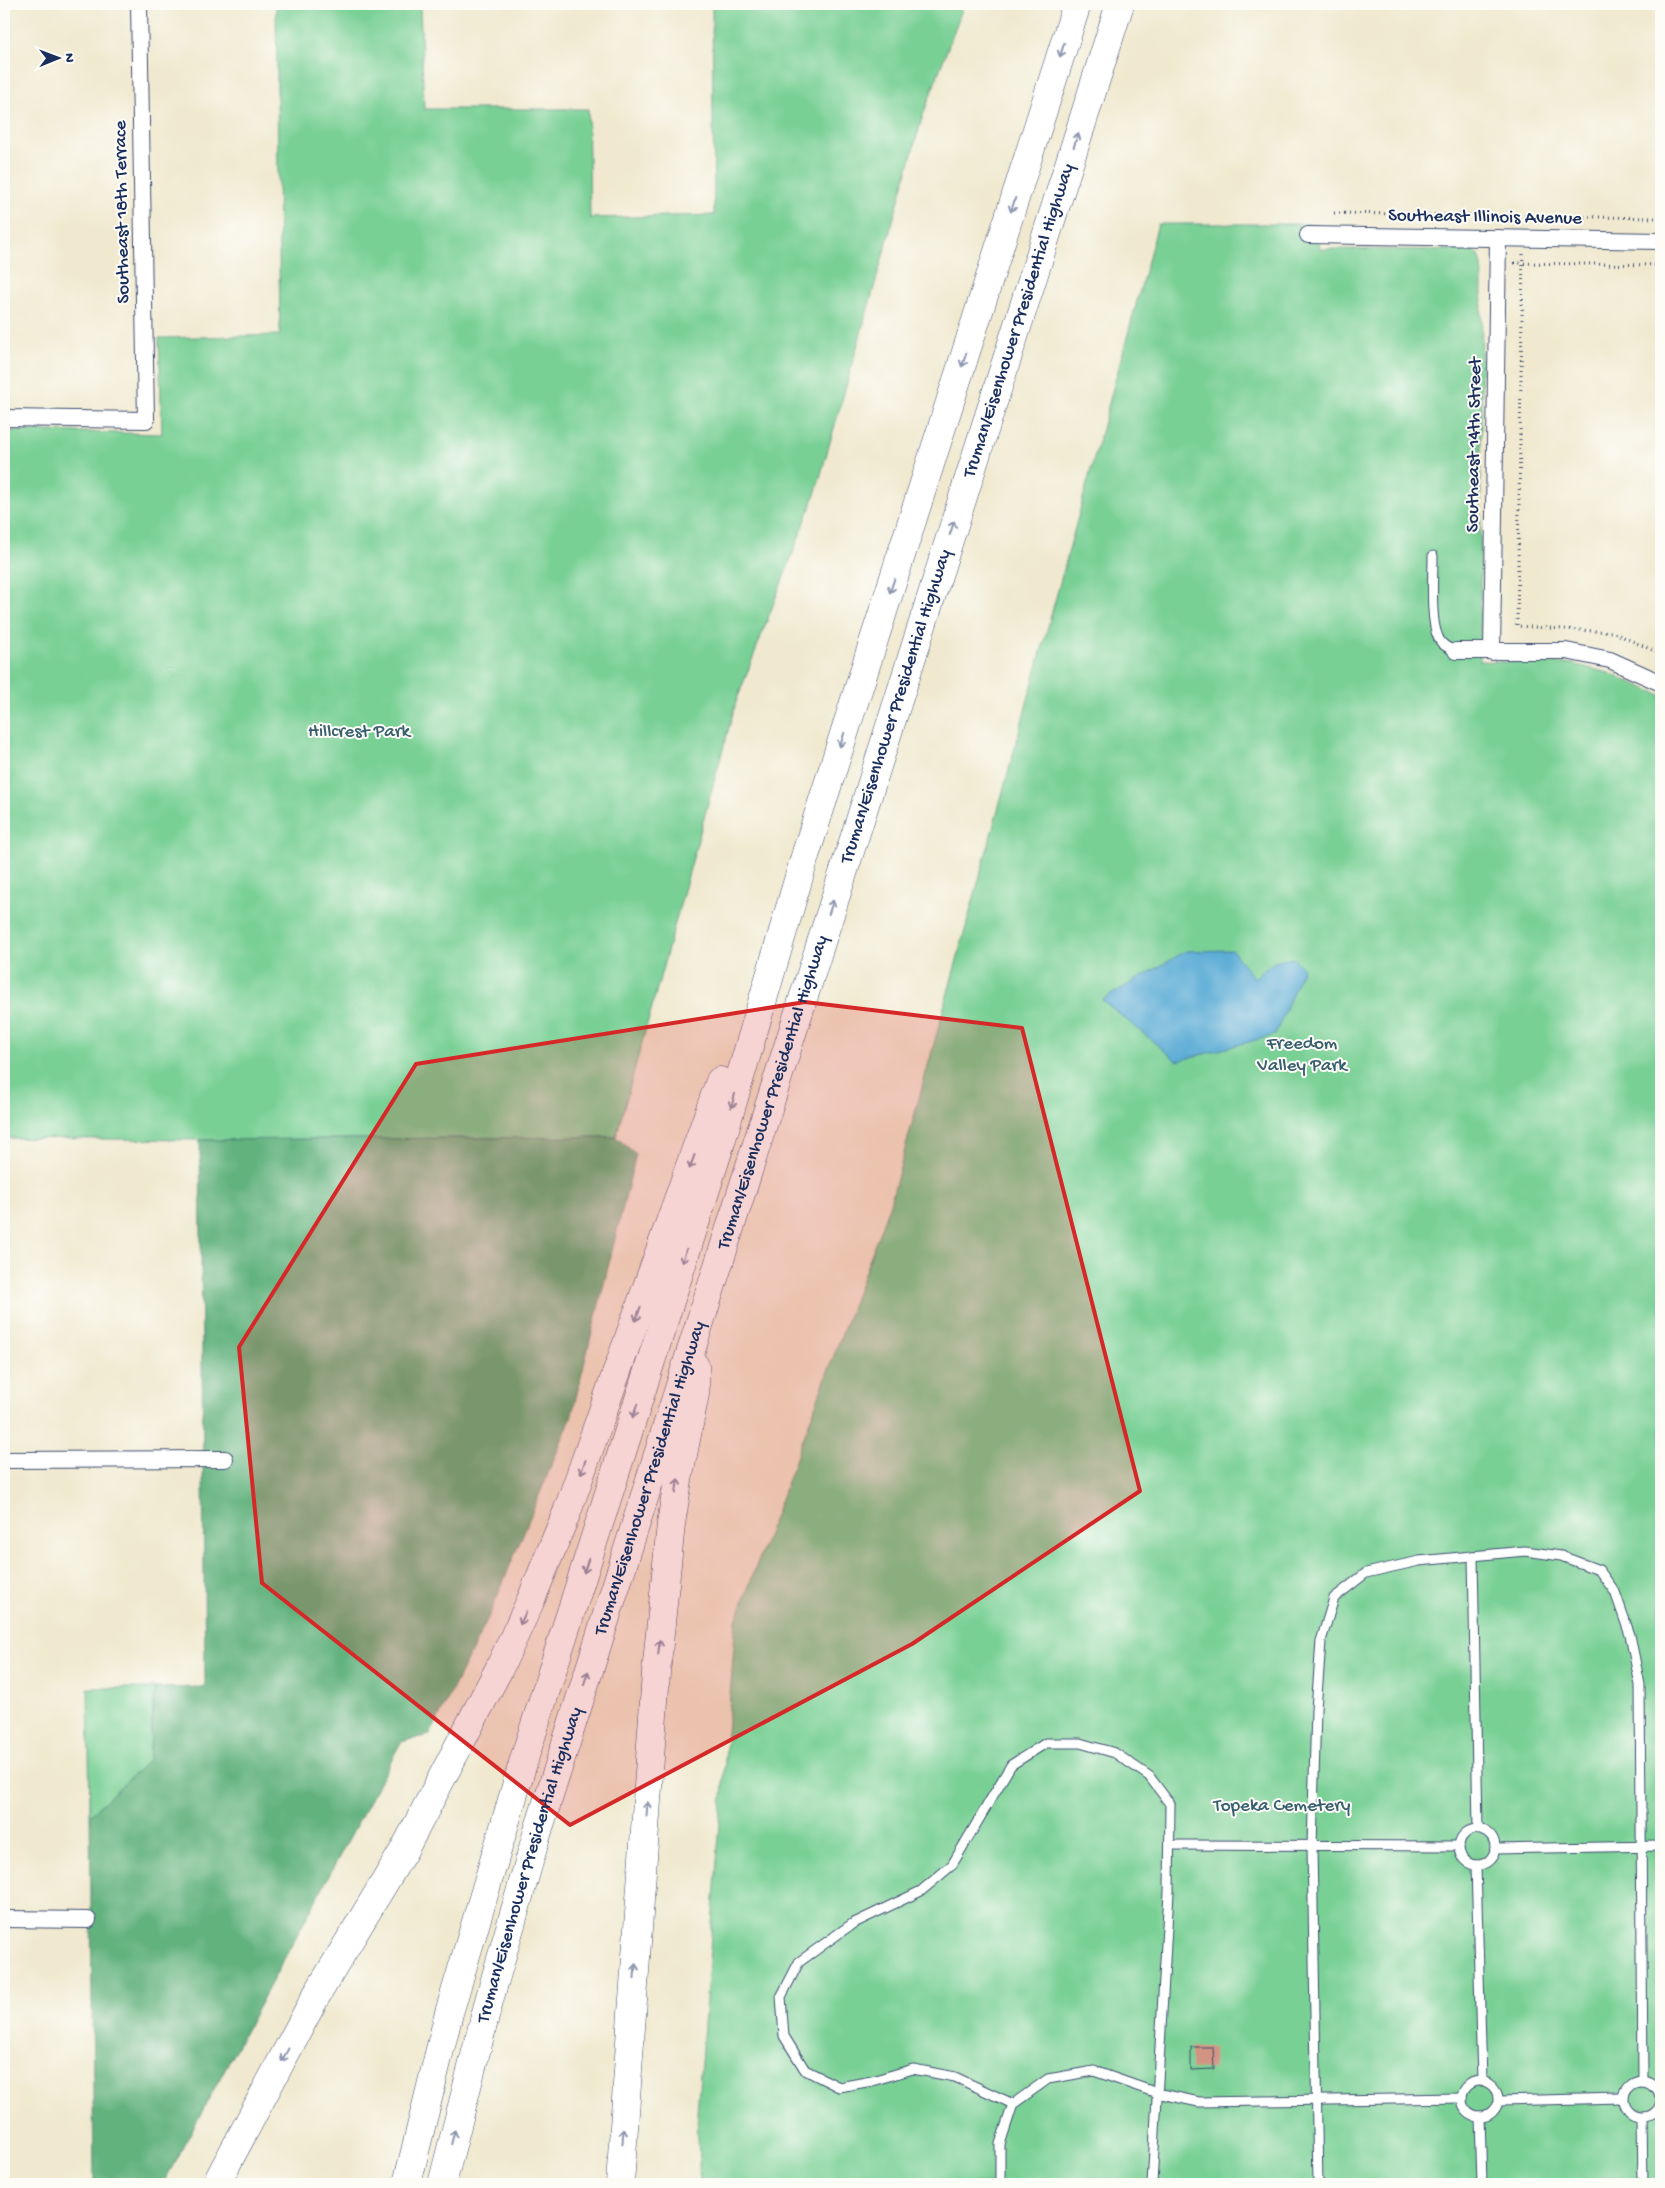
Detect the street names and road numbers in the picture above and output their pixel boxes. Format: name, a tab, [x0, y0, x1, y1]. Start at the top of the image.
street label: Southeast 18th Terrace	[110, 120, 136, 304]
street label: Truman/Eisenhower Presidential Highway	[958, 160, 1080, 481]
street label: Southeast Illinois Avenue	[1388, 205, 1582, 231]
street label: Southeast 14th Street	[1462, 355, 1488, 533]
street label: Truman/Eisenhower Presidential Highway	[835, 546, 957, 867]
street label: Truman/Eisenhower Presidential Highway	[712, 932, 834, 1253]
street label: Truman/Eisenhower Presidential Highway	[589, 1318, 711, 1639]
street label: Truman/Eisenhower Presidential Highway	[472, 1704, 588, 2026]

